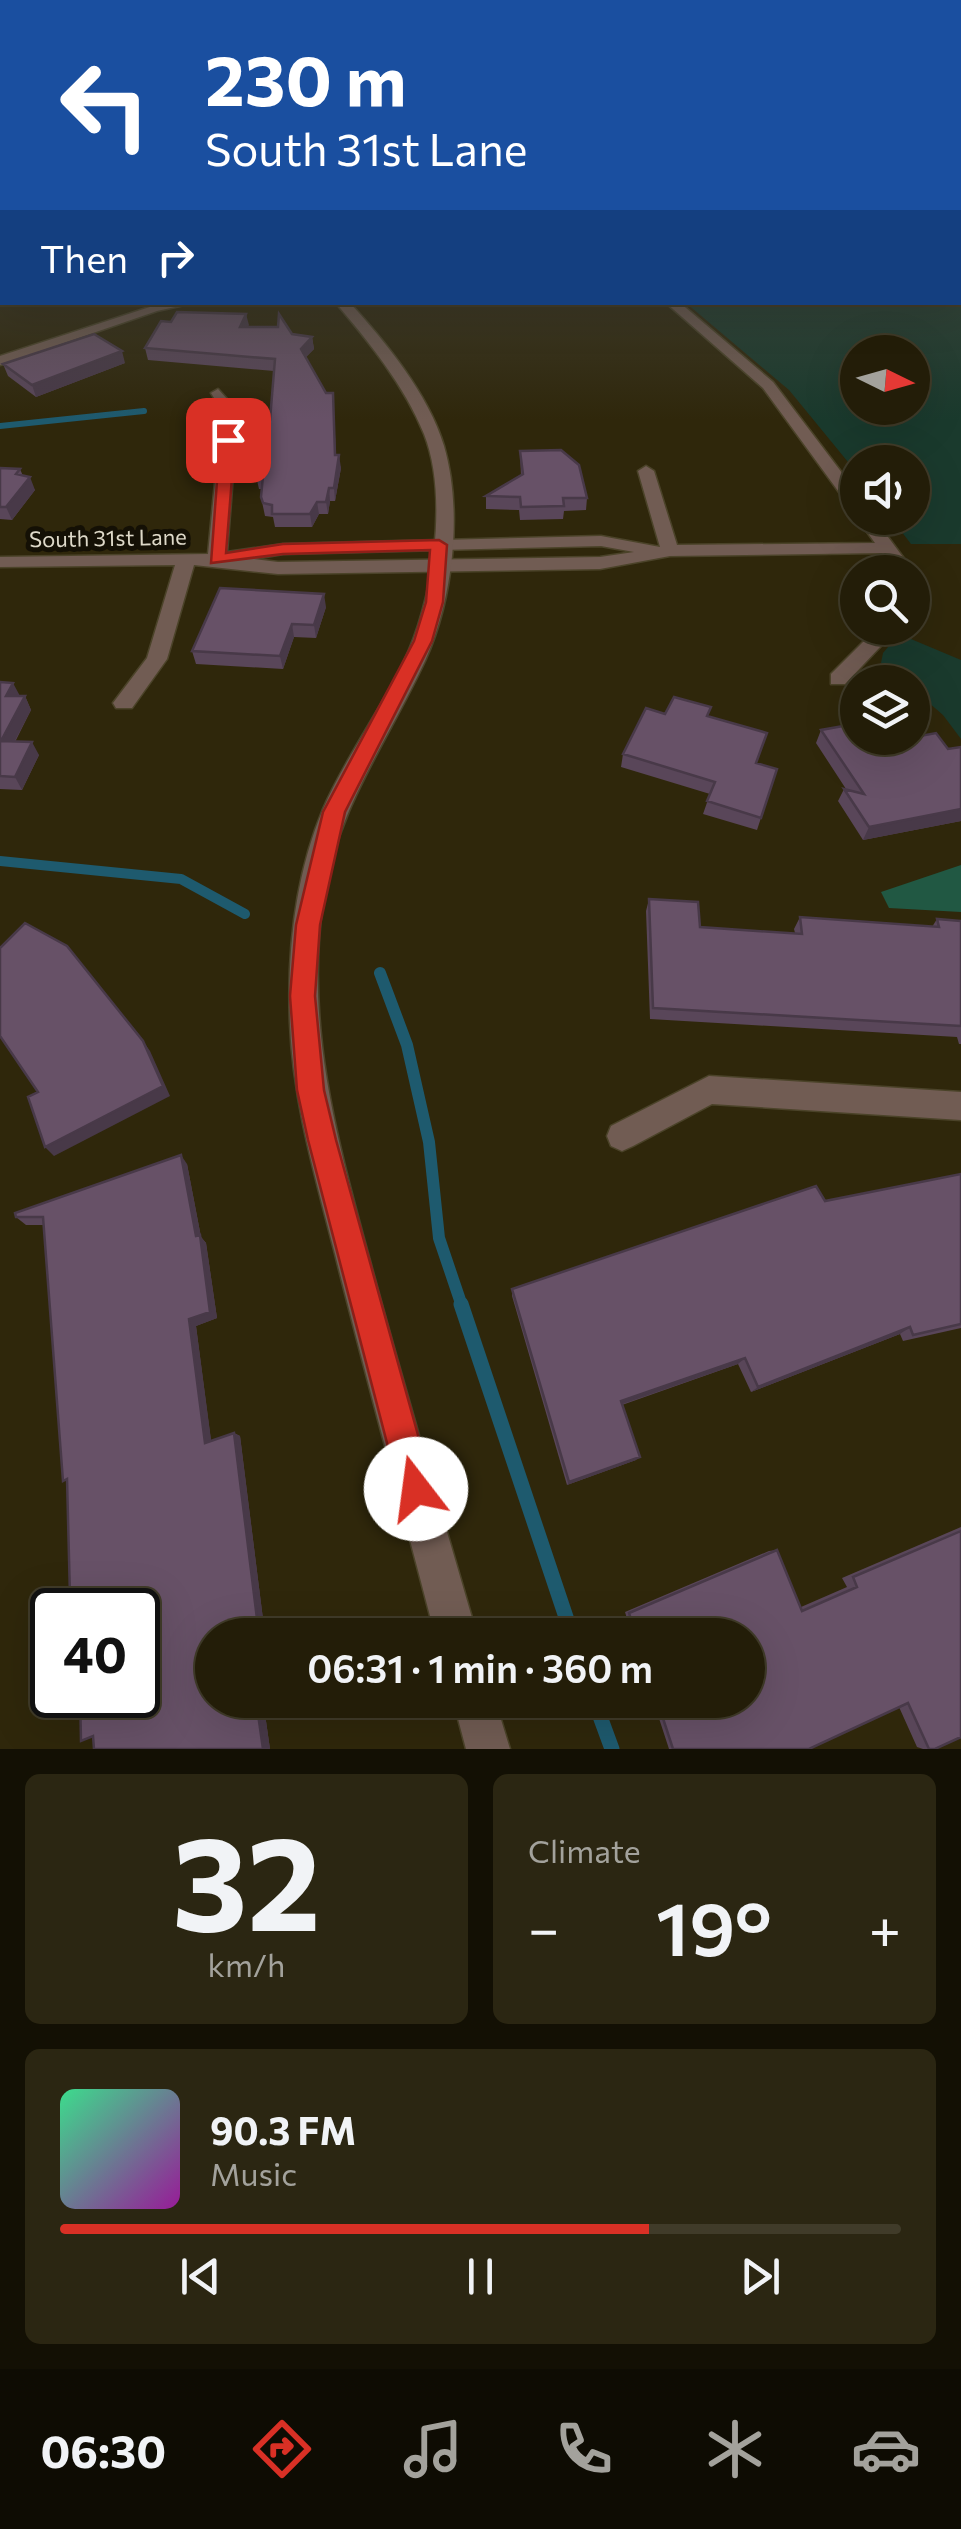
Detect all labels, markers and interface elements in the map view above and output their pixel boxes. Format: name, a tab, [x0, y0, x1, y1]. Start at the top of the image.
text: 230 m	[205, 35, 407, 120]
icon: left	[40, 40, 170, 170]
text: South 31st Lane	[205, 120, 527, 175]
icon: right	[148, 230, 203, 285]
text: Then	[40, 234, 128, 281]
north arrow	[840, 335, 930, 425]
map controls	[840, 335, 930, 755]
pin	[186, 398, 271, 483]
icon: arrive	[201, 413, 256, 468]
button: sound	[840, 445, 930, 535]
street label: South 31st Lane	[29, 523, 187, 552]
button: search	[840, 555, 930, 645]
button: layers	[840, 665, 930, 755]
position arrow	[364, 1437, 468, 1541]
speed limit sign: 40	[30, 1588, 160, 1718]
text: 06:31 · 1 min · 360 m	[307, 1644, 653, 1691]
text: 32	[172, 1799, 321, 1958]
text: Climate	[528, 1830, 641, 1870]
text: 19°	[656, 1880, 772, 1971]
text: −	[528, 1893, 559, 1960]
text: +	[869, 1893, 901, 1960]
text: km/h	[208, 1944, 285, 1984]
text: 90.3 FM	[210, 2106, 356, 2153]
text: Music	[210, 2153, 297, 2193]
icon: previous	[173, 2249, 228, 2304]
icon: pause	[453, 2249, 508, 2304]
icon: next	[733, 2249, 788, 2304]
icon: directions	[247, 2414, 317, 2484]
icon: music	[398, 2414, 468, 2484]
icon: phone	[549, 2414, 619, 2484]
icon: climate	[700, 2414, 770, 2484]
icon: car	[851, 2414, 921, 2484]
text: 06:30	[40, 2422, 166, 2477]

